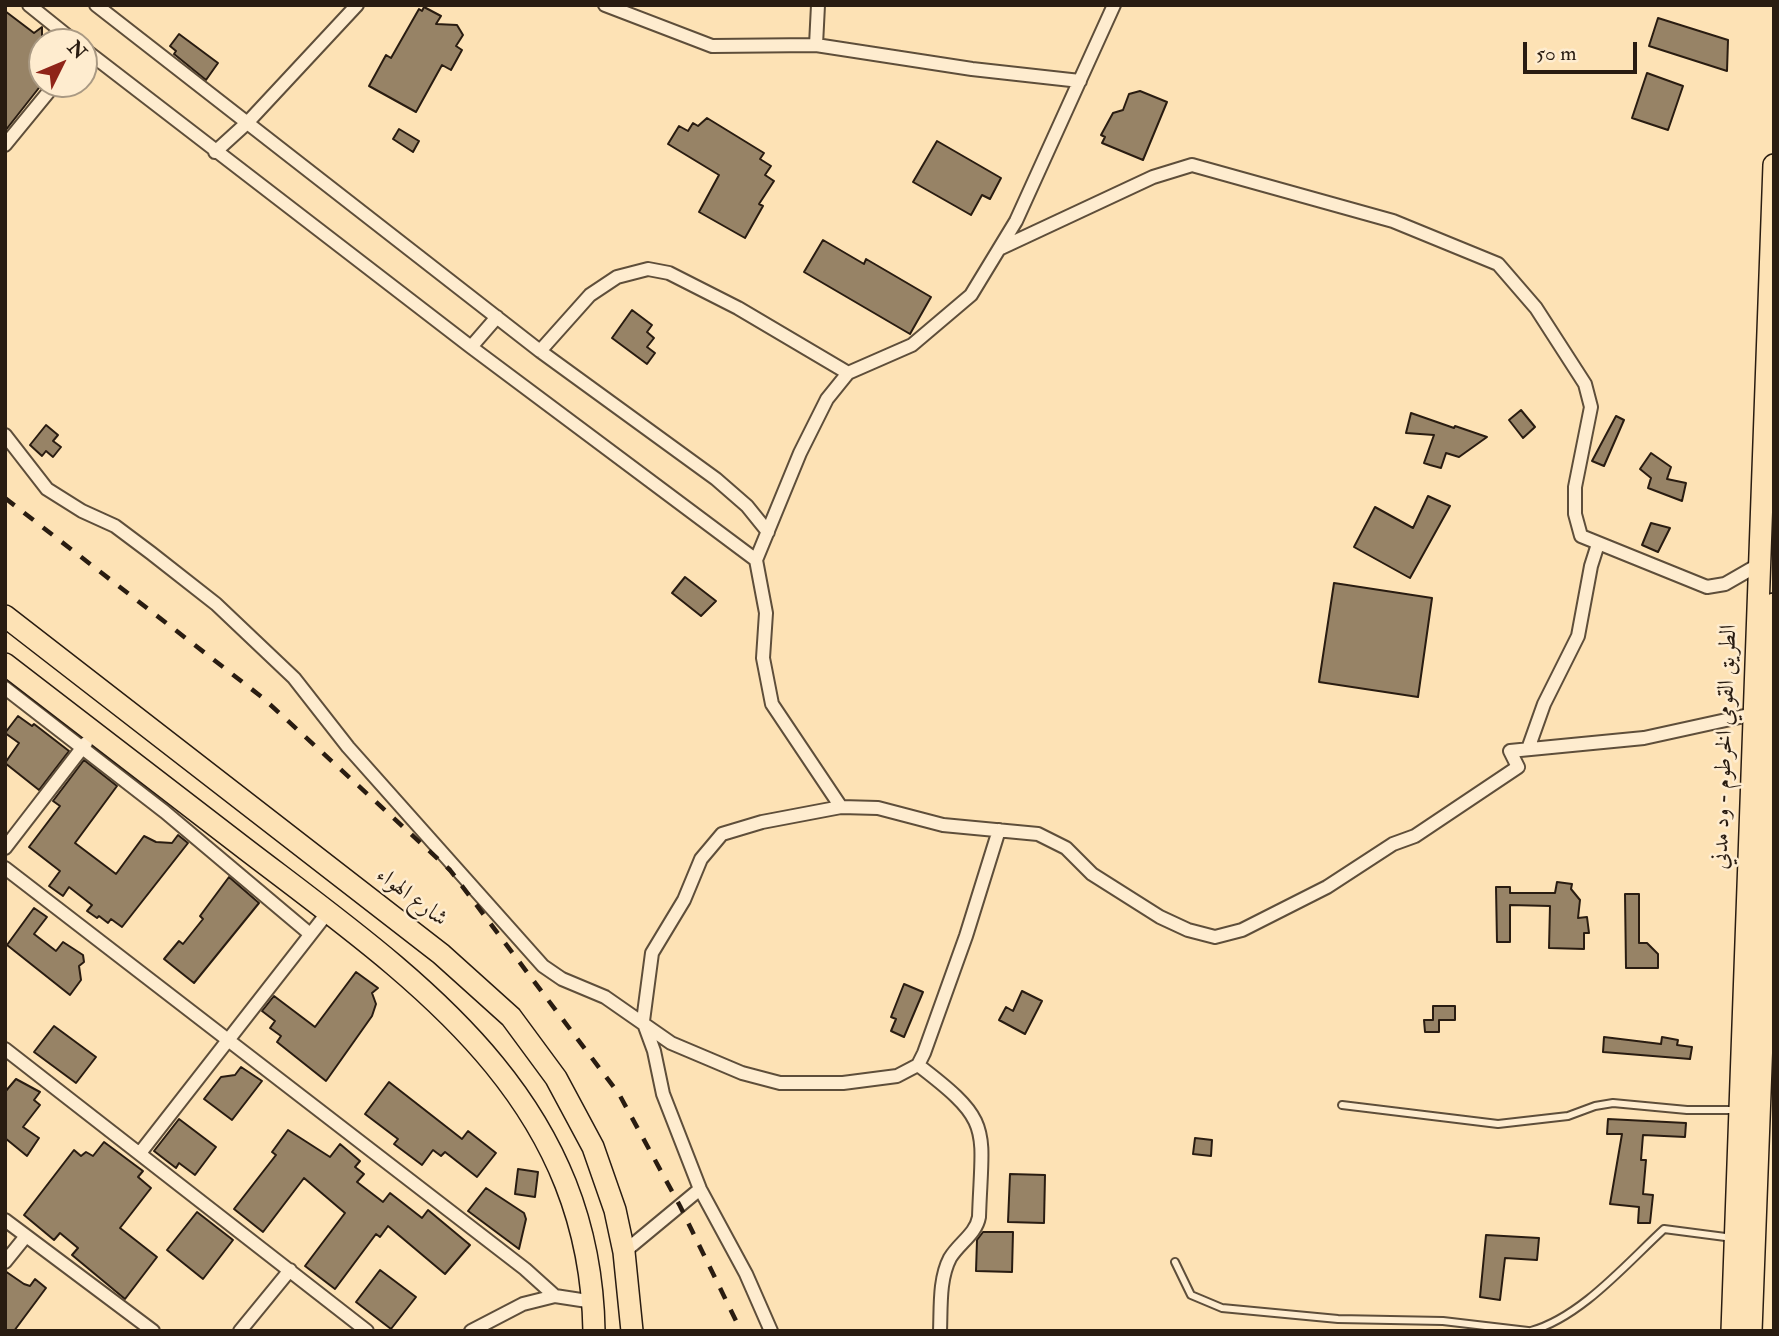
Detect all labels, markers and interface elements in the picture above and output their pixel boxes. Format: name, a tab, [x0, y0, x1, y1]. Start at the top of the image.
north arrow	[28, 28, 98, 98]
scale bar	[1527, 28, 1641, 72]
text: N	[62, 36, 91, 64]
text: 50 m	[1536, 40, 1577, 67]
street label: الطريق القومي الخرطوم - ود مدني	[1708, 624, 1744, 870]
street label: شارع الهواء	[370, 862, 452, 934]

